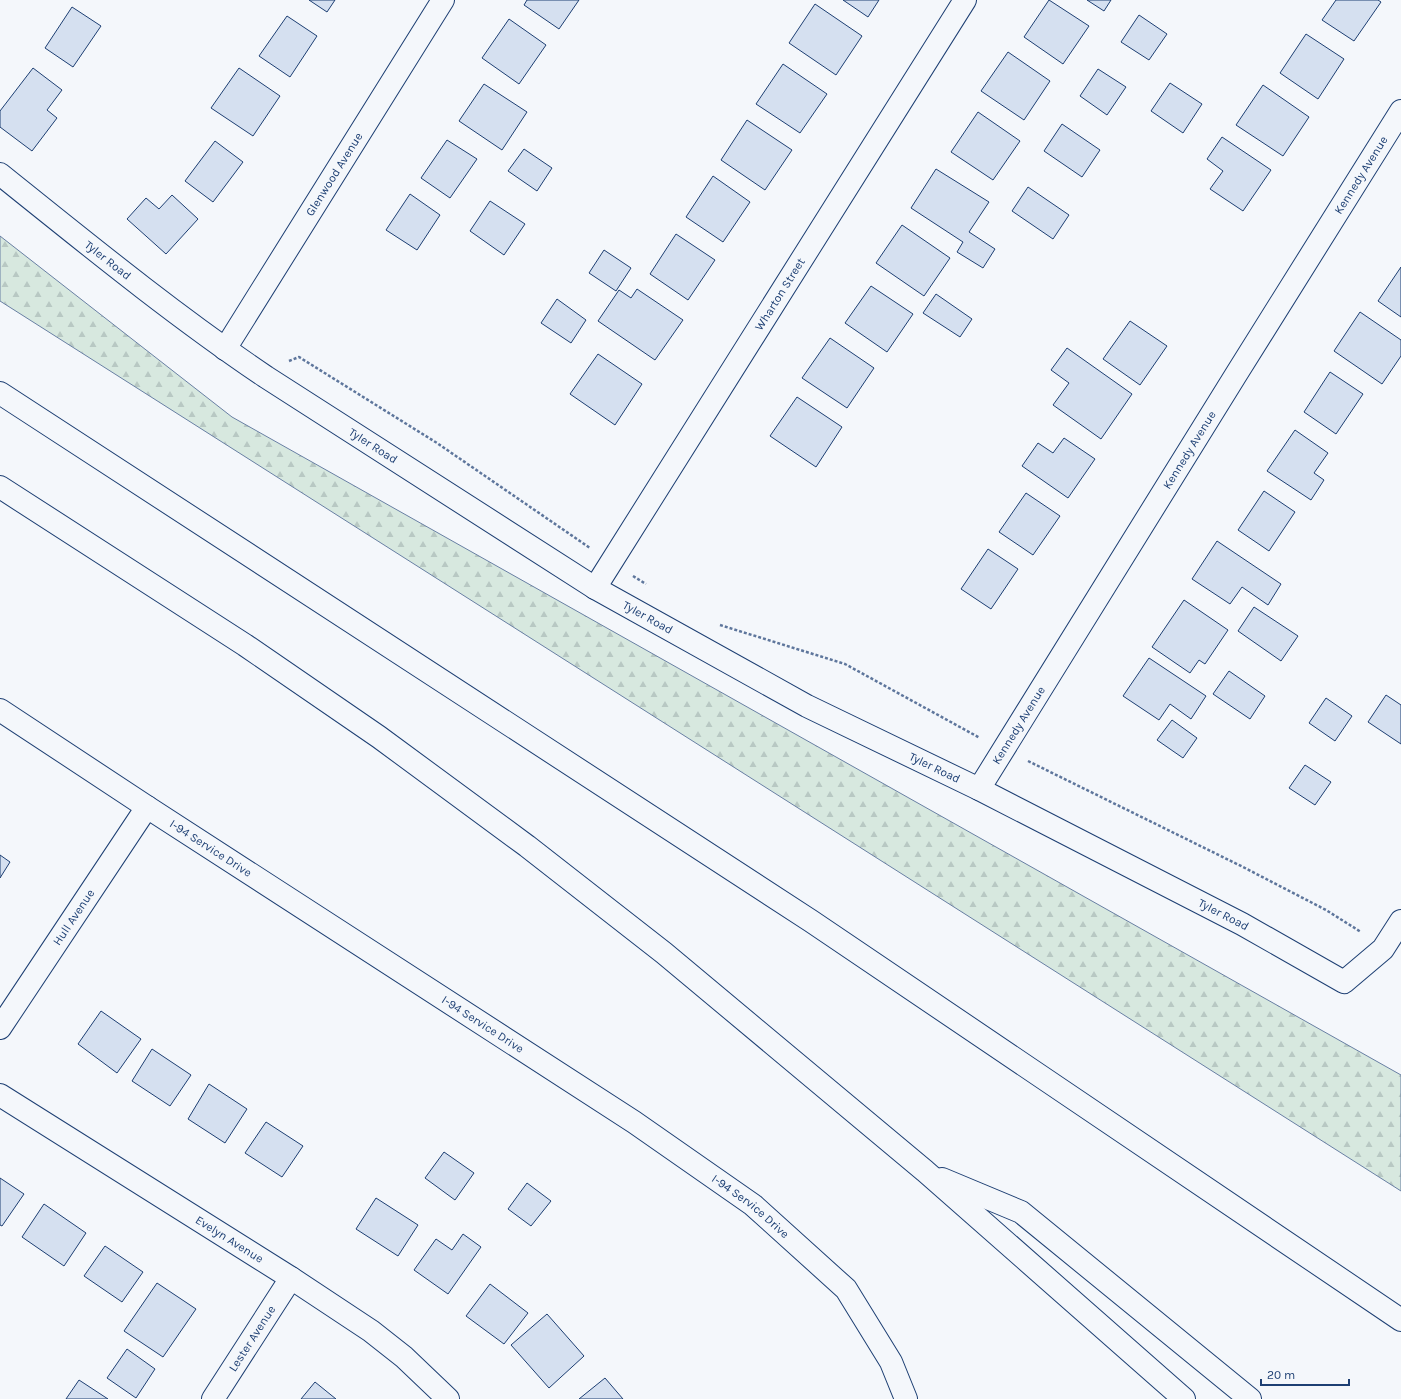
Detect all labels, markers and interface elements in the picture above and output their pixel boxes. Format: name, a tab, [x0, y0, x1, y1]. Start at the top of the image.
street label: Glenwood Avenue	[303, 130, 365, 219]
street label: Kennedy Avenue	[1331, 134, 1391, 217]
street label: Tyler Road	[82, 238, 134, 283]
street label: Wharton Street	[752, 255, 808, 333]
street label: Kennedy Avenue	[1160, 408, 1219, 492]
street label: Tyler Road	[346, 425, 400, 466]
street label: Tyler Road	[620, 598, 675, 637]
street label: Kennedy Avenue	[989, 684, 1048, 767]
street label: Tyler Road	[907, 749, 963, 786]
street label: I-94 Service Drive	[167, 817, 254, 880]
street label: Hull Avenue	[50, 887, 97, 948]
street label: Tyler Road	[1196, 896, 1251, 933]
street label: I-94 Service Drive	[439, 993, 526, 1056]
street label: I-94 Service Drive	[709, 1171, 792, 1241]
street label: Evelyn Avenue	[193, 1213, 266, 1266]
street label: Lester Avenue	[226, 1303, 278, 1374]
scale bar	[1261, 1361, 1349, 1387]
text: 20 m	[1267, 1368, 1295, 1382]

